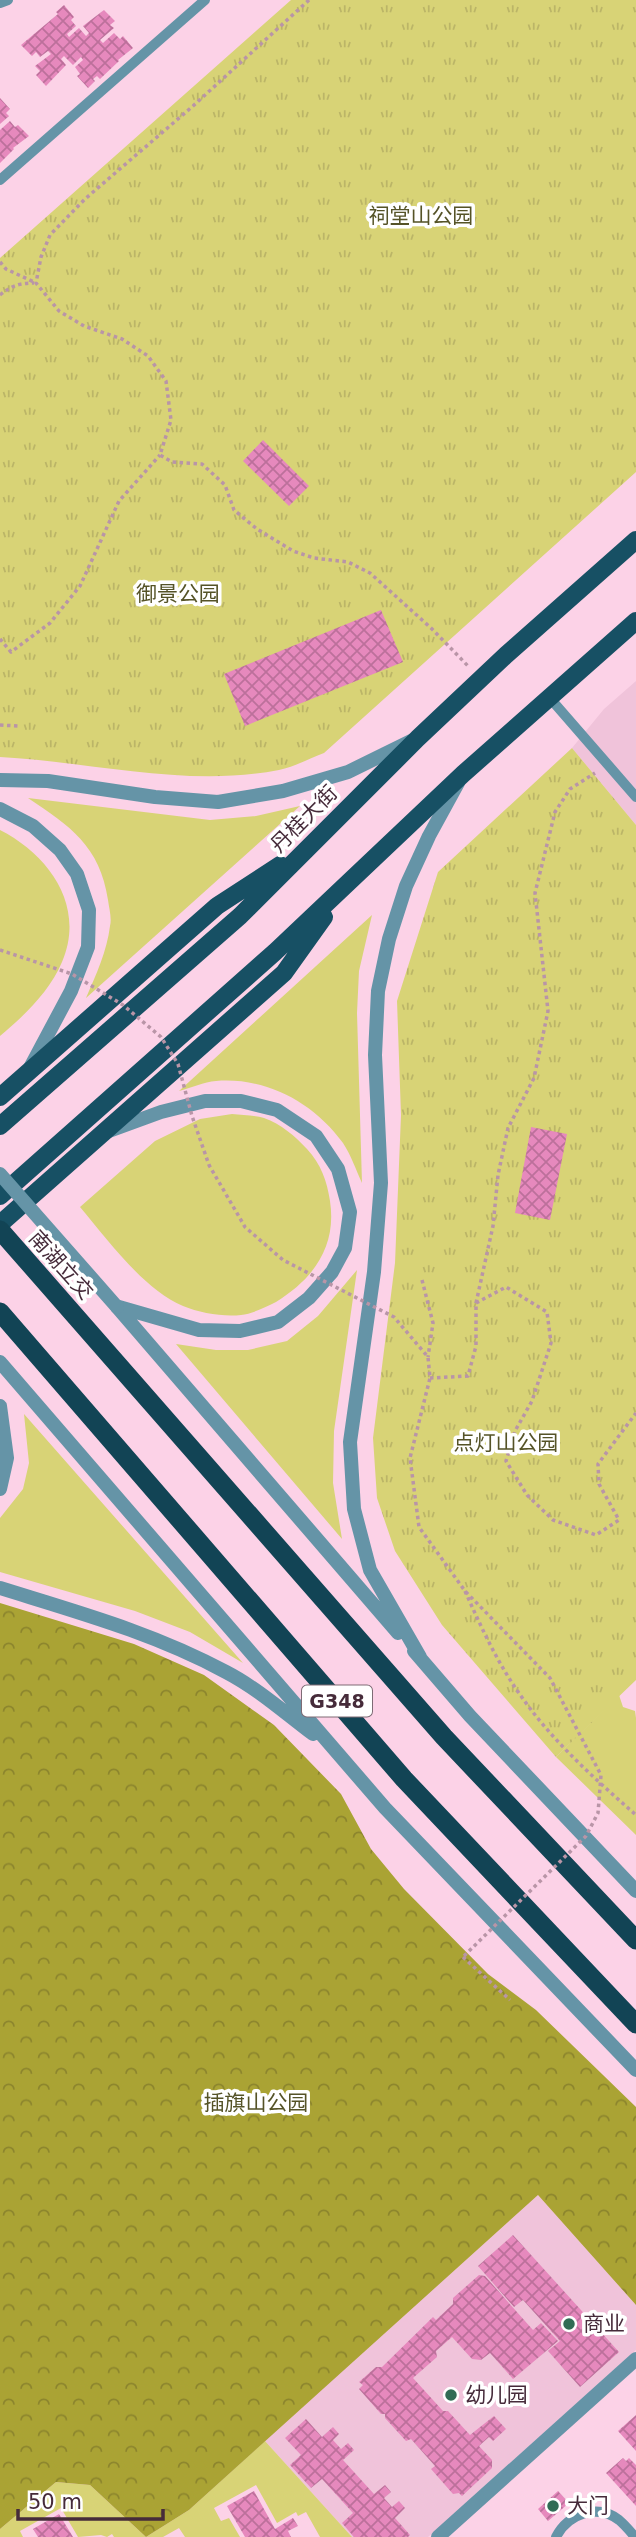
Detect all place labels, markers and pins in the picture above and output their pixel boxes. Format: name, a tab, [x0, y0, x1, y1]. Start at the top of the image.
place label: 商业	[583, 2312, 625, 2336]
marker: 商业	[561, 2316, 577, 2332]
place label: 幼儿园	[465, 2383, 528, 2407]
marker: 幼儿园	[443, 2387, 459, 2403]
place label: 大门	[567, 2494, 609, 2518]
marker: 大门	[545, 2498, 561, 2514]

